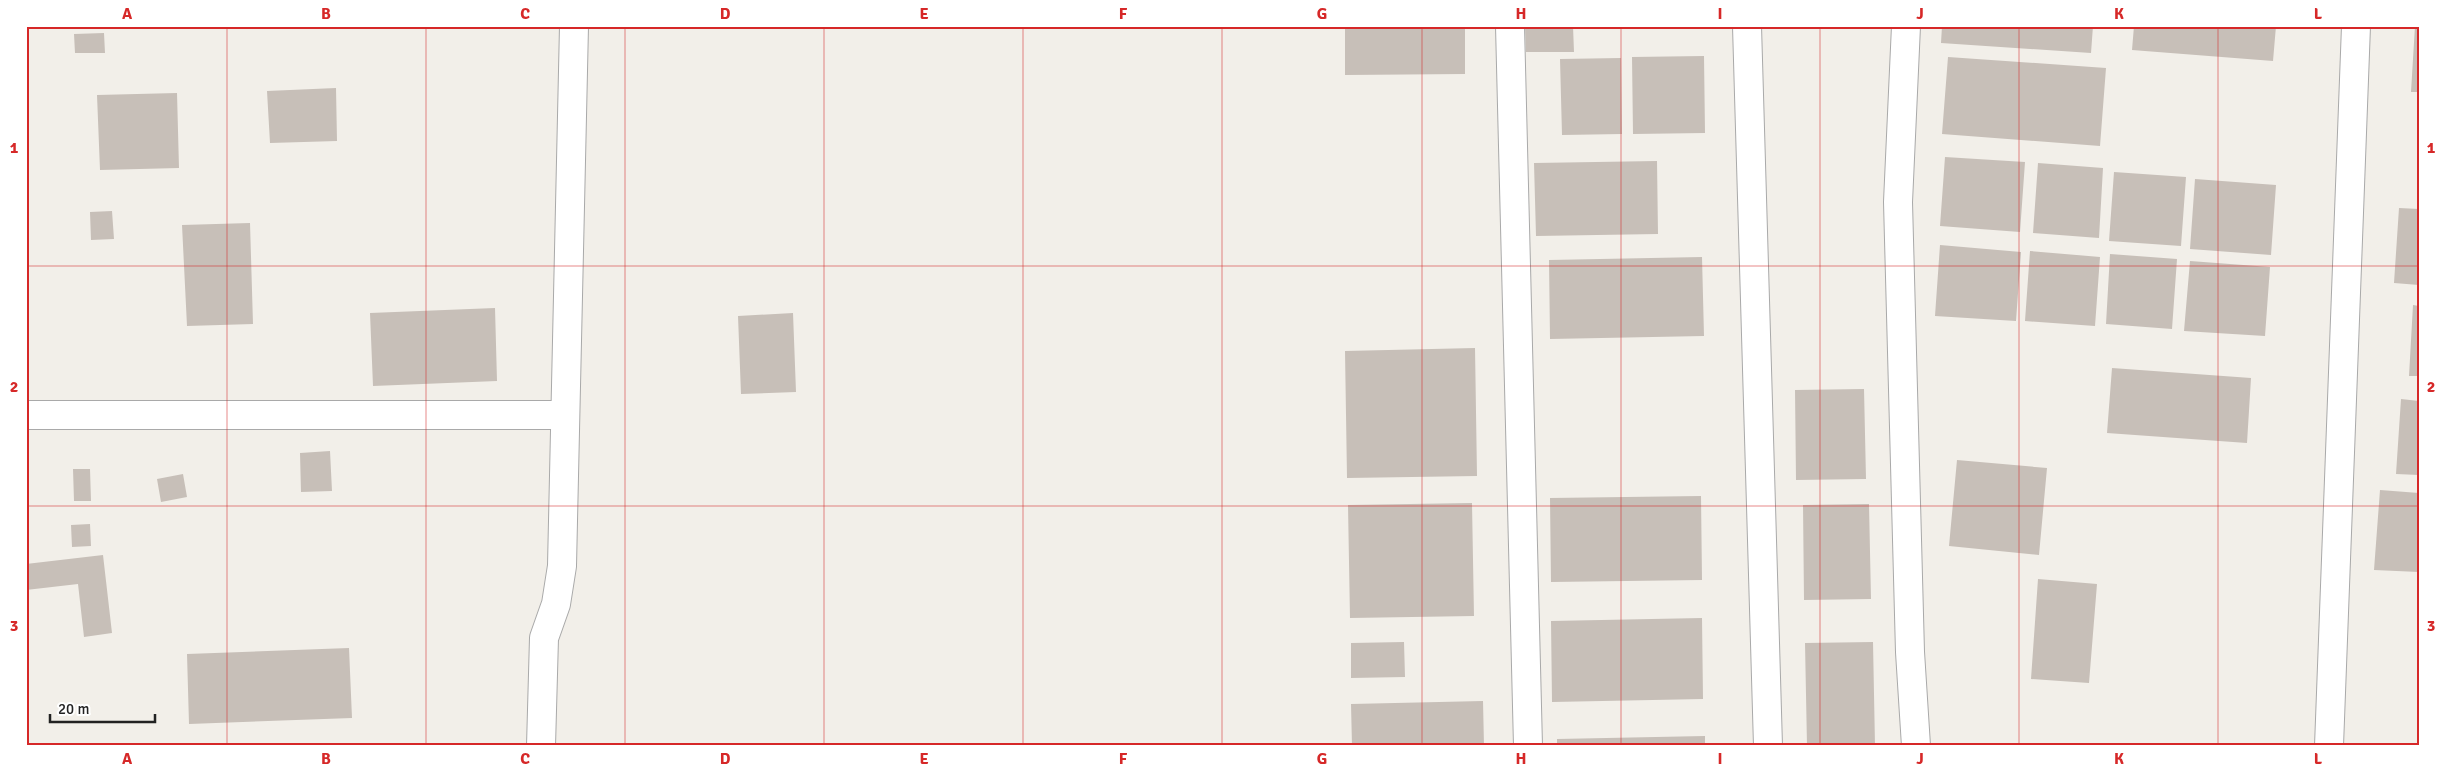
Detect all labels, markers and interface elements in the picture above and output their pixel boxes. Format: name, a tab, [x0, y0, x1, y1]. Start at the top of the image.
text: A	[122, 4, 133, 24]
text: B	[321, 4, 331, 24]
text: C	[520, 4, 530, 24]
text: D	[720, 4, 731, 24]
text: E	[919, 4, 929, 24]
text: F	[1119, 4, 1128, 24]
text: G	[1317, 4, 1327, 24]
text: H	[1516, 4, 1526, 24]
text: I	[1717, 4, 1723, 24]
text: J	[1916, 4, 1924, 24]
text: K	[2114, 4, 2124, 24]
text: L	[2314, 4, 2323, 24]
text: 1	[10, 138, 19, 158]
text: 1	[2427, 138, 2436, 158]
text: 2	[10, 377, 18, 397]
text: 2	[2427, 377, 2435, 397]
text: 3	[10, 616, 18, 636]
text: 3	[2427, 616, 2435, 636]
scale bar	[50, 692, 155, 724]
text: 20 m	[58, 700, 89, 718]
text: A	[122, 749, 133, 769]
text: B	[321, 749, 331, 769]
text: C	[520, 749, 530, 769]
text: D	[720, 749, 731, 769]
text: E	[919, 749, 929, 769]
text: F	[1119, 749, 1128, 769]
text: G	[1317, 749, 1327, 769]
text: H	[1516, 749, 1526, 769]
text: I	[1717, 749, 1723, 769]
text: J	[1916, 749, 1924, 769]
text: K	[2114, 749, 2124, 769]
text: L	[2314, 749, 2323, 769]

